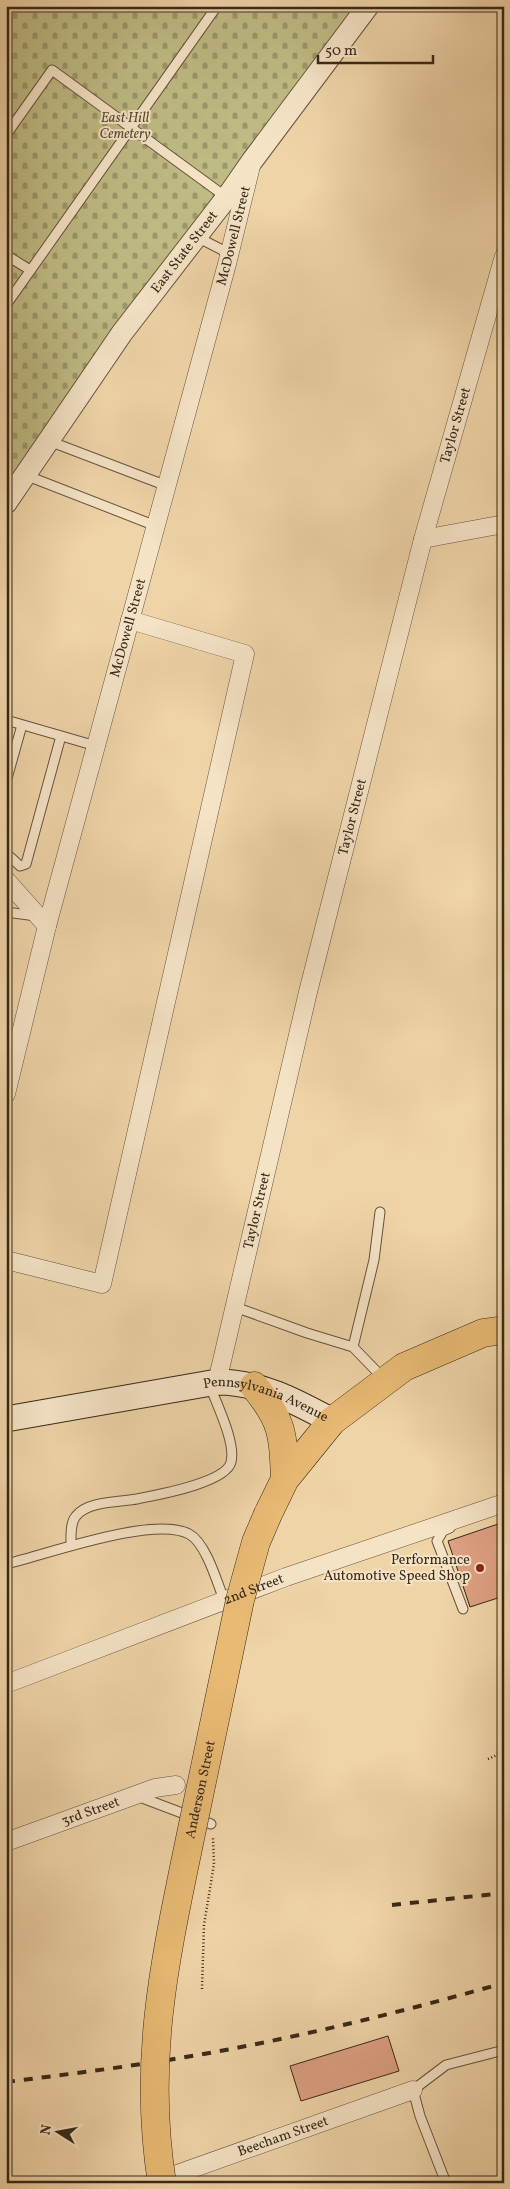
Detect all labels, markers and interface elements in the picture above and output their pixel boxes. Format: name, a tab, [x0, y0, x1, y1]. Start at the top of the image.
scale bar	[318, 32, 432, 64]
text: 50 m	[325, 41, 357, 62]
park label: East Hill Cemetery	[99, 109, 151, 144]
street label: McDowell Street	[212, 184, 255, 288]
street label: East State Street	[147, 207, 222, 297]
street label: Taylor Street	[436, 385, 475, 466]
street label: McDowell Street	[106, 576, 151, 679]
street label: Taylor Street	[334, 777, 371, 857]
street label: Taylor Street	[239, 1170, 275, 1251]
street label: Pennsylvania Avenue	[202, 1372, 332, 1427]
place label: Performance Automotive Speed Shop	[323, 1551, 470, 1586]
marker: Performance Automotive Speed Shop	[474, 1562, 486, 1574]
street label: 2nd Street	[221, 1569, 287, 1610]
street label: Anderson Street	[181, 1739, 220, 1840]
street label: 3rd Street	[59, 1792, 122, 1831]
north arrow	[32, 2106, 82, 2156]
street label: Beecham Street	[235, 2111, 331, 2161]
text: N	[36, 2123, 57, 2137]

